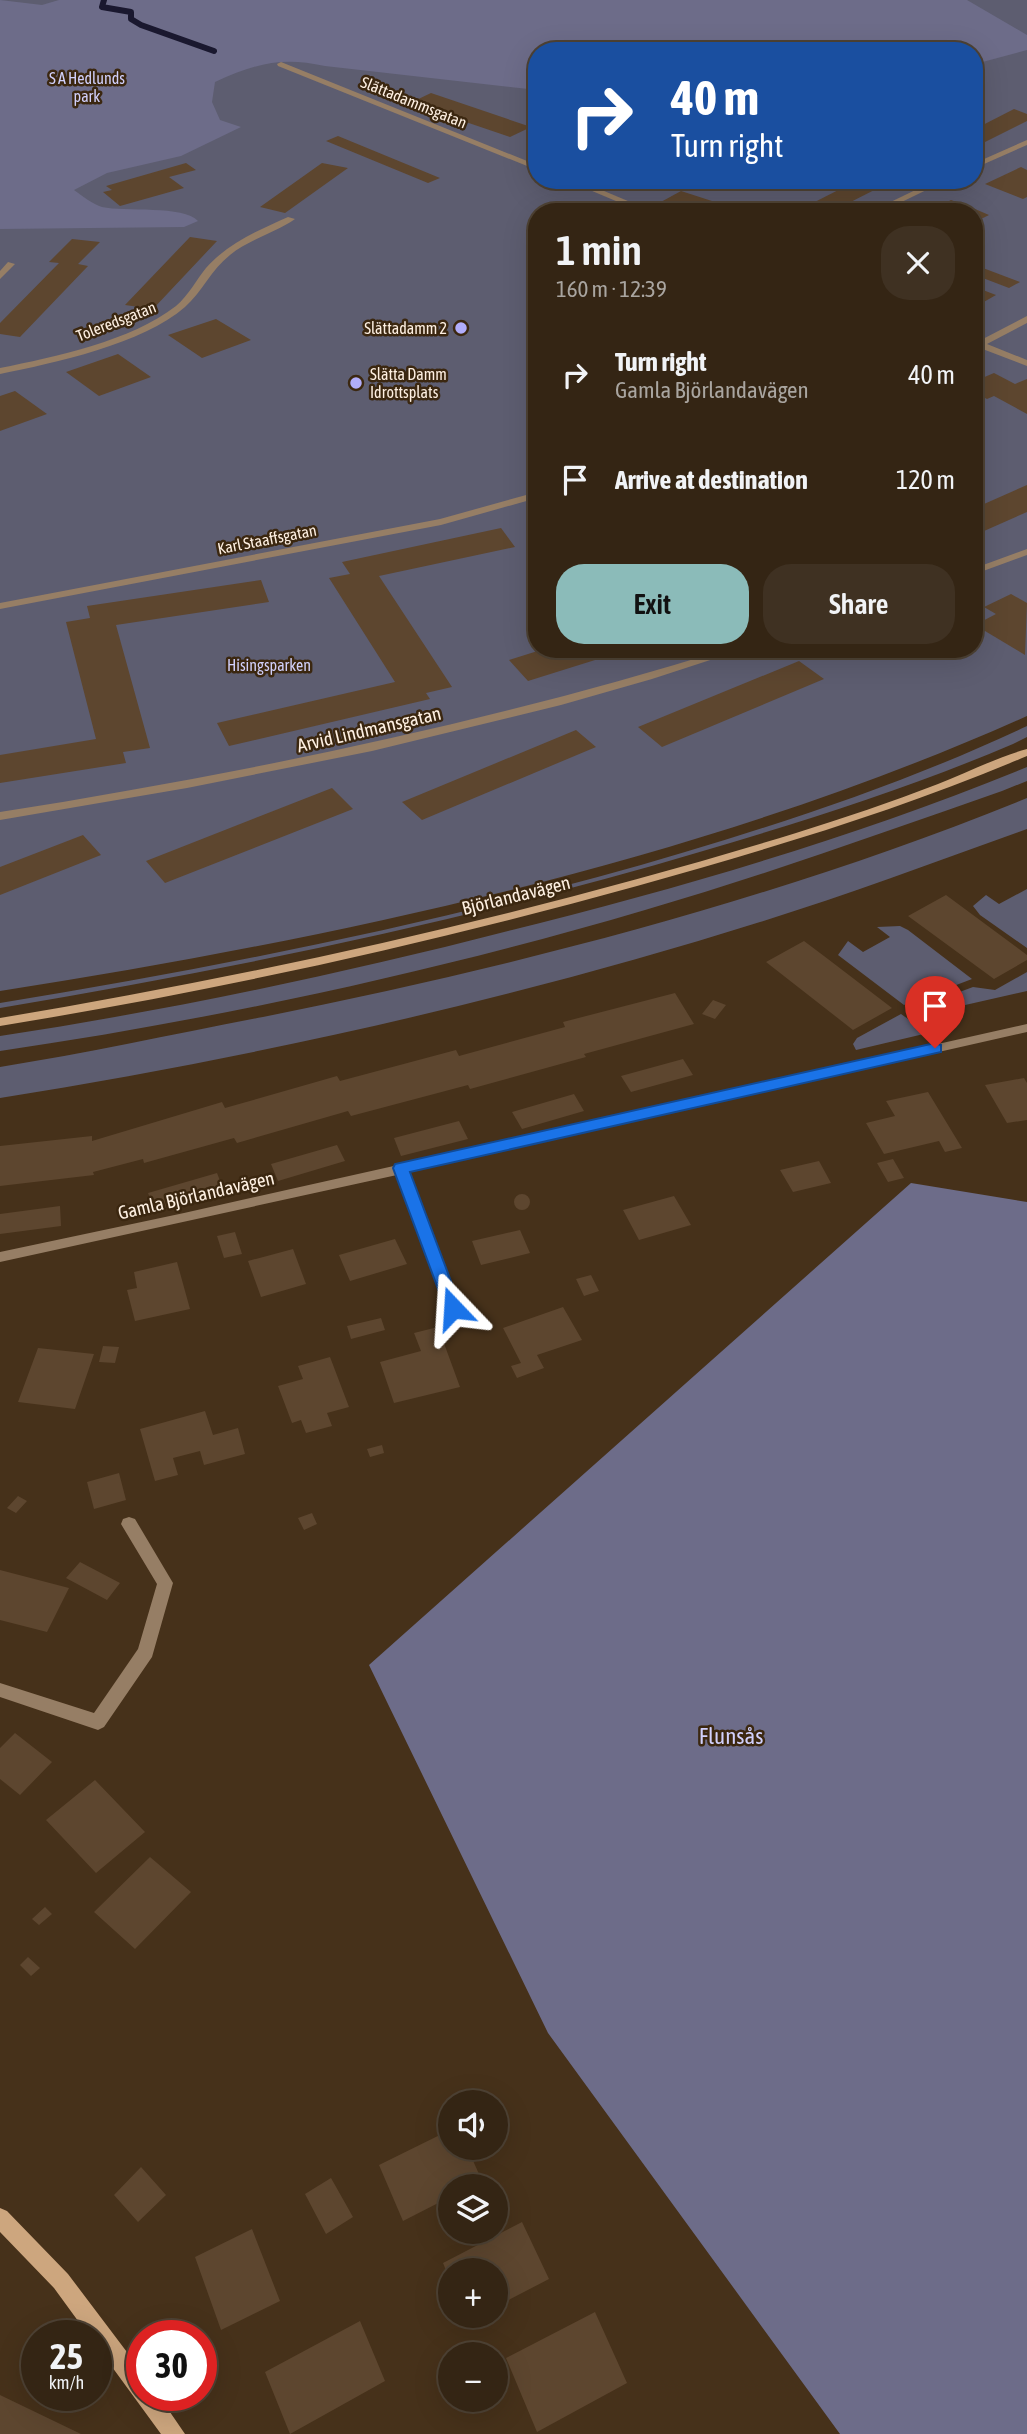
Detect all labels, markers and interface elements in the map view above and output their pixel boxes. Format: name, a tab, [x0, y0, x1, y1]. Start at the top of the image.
park label: S A Hedlunds park	[49, 69, 125, 106]
text: 40 m	[671, 69, 759, 125]
icon: right	[556, 70, 647, 161]
street label: Slättadammsgatan	[358, 73, 470, 132]
text: Turn right	[671, 127, 784, 164]
text: 1 min	[556, 226, 642, 274]
button: close	[881, 226, 955, 300]
text: 160 m · 12:39	[556, 276, 667, 302]
street label: Toleredsgatan	[74, 298, 159, 345]
place label: Slättadamm 2	[364, 319, 447, 337]
marker: Slättadamm 2	[453, 320, 469, 336]
text: Turn right	[615, 347, 706, 377]
icon: right	[556, 356, 594, 394]
text: 40 m	[908, 360, 955, 390]
place label: Slätta Damm Idrottsplats	[370, 365, 447, 402]
marker: Slätta Damm Idrottsplats	[348, 375, 364, 391]
text: Gamla Björlandavägen	[615, 377, 809, 403]
icon: arrive	[556, 461, 594, 499]
text: Arrive at destination	[615, 465, 808, 495]
text: 120 m	[896, 465, 955, 495]
street label: Karl Staaffsgatan	[216, 521, 318, 558]
button: Exit	[556, 564, 749, 644]
button: Share	[763, 564, 955, 644]
park label: Hisingsparken	[227, 656, 311, 675]
street label: Arvid Lindmansgatan	[295, 702, 443, 756]
street label: Björlandavägen	[460, 871, 572, 919]
pin	[905, 976, 965, 1048]
icon: arrive	[916, 987, 954, 1025]
street label: Gamla Björlandavägen	[116, 1166, 276, 1224]
position arrow	[416, 1271, 490, 1345]
park label: Flunsås	[699, 1723, 763, 1749]
map controls	[438, 2090, 508, 2412]
button: sound	[438, 2090, 508, 2160]
button: layers	[438, 2174, 508, 2244]
button: +	[438, 2258, 508, 2328]
speed limit sign: 30	[126, 2320, 217, 2411]
text: 25	[50, 2336, 83, 2376]
button: −	[438, 2342, 508, 2412]
text: km/h	[49, 2372, 84, 2393]

